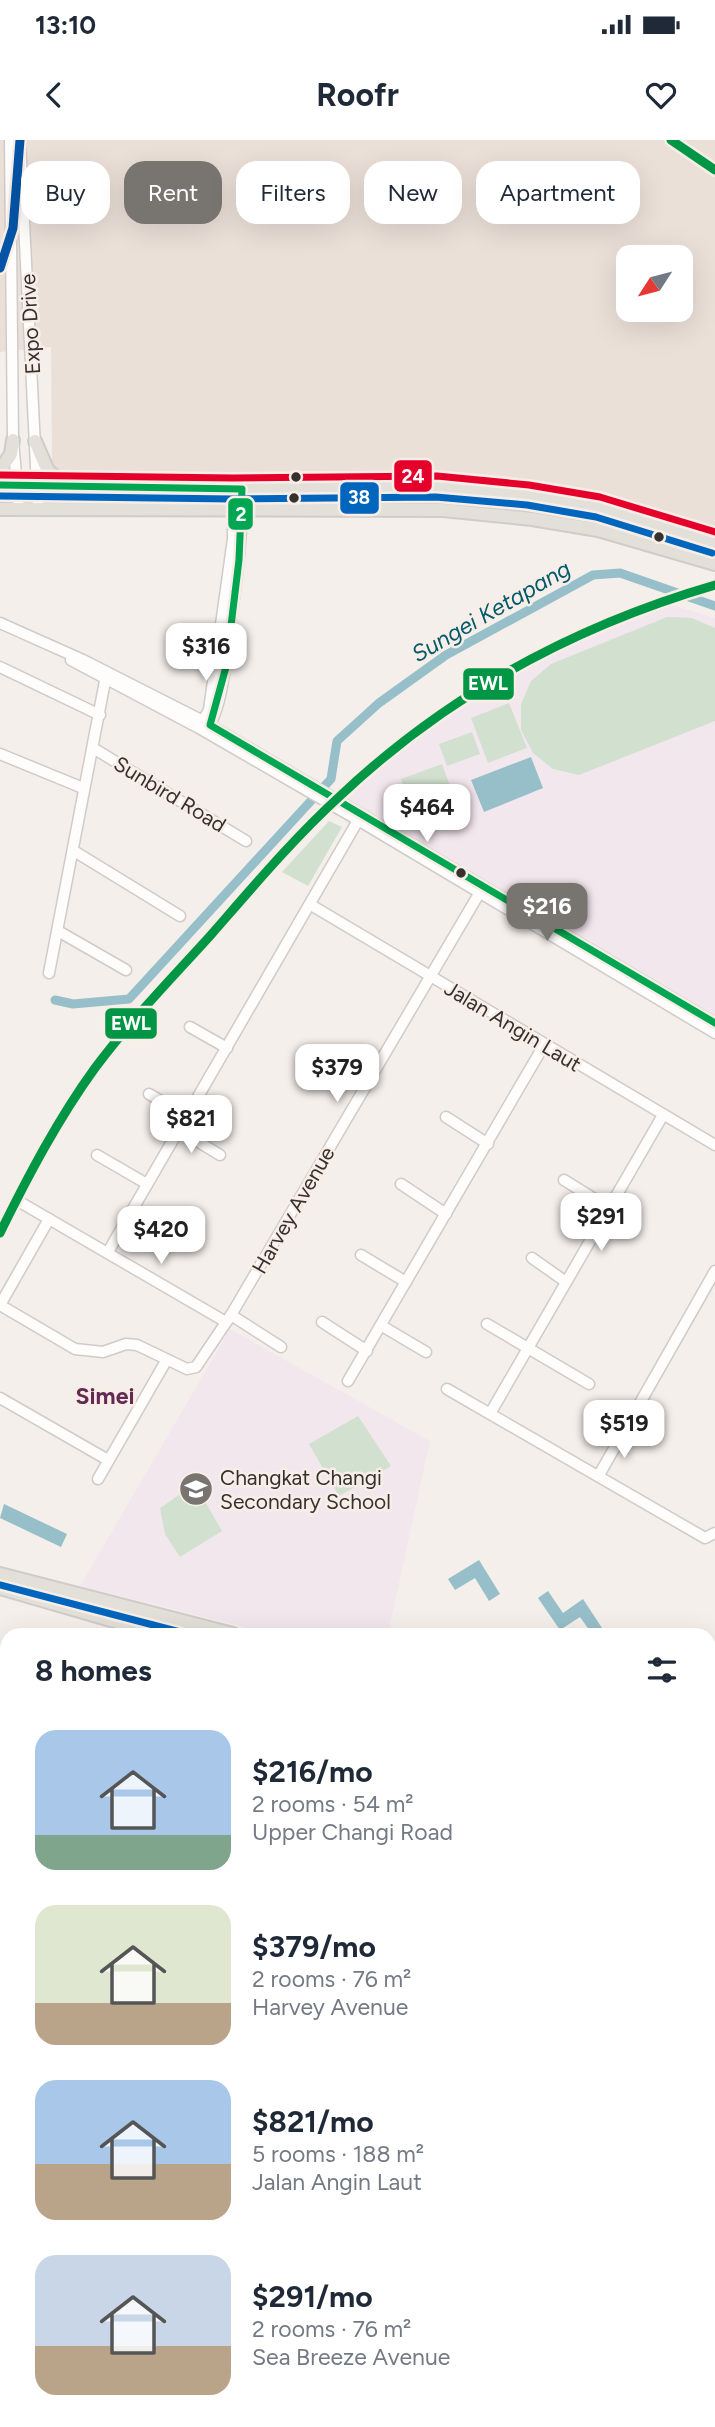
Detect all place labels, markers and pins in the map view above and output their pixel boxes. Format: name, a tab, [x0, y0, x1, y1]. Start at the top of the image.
unlabelled marker	[289, 470, 303, 484]
unlabelled marker	[287, 491, 301, 505]
unlabelled marker	[652, 530, 666, 544]
pin: $316	[165, 624, 247, 683]
pin: $464	[386, 784, 468, 844]
unlabelled marker	[454, 866, 468, 880]
pin: $216	[506, 884, 588, 943]
pin: $379	[296, 1044, 378, 1104]
pin: $821	[150, 1096, 232, 1155]
pin: $291	[560, 1194, 642, 1253]
pin: $420	[120, 1206, 202, 1266]
pin: $519	[583, 1400, 665, 1460]
place label: Changkat Changi Secondary School	[220, 1465, 391, 1514]
school or university icon: Changkat Changi Secondary School	[177, 1470, 215, 1508]

